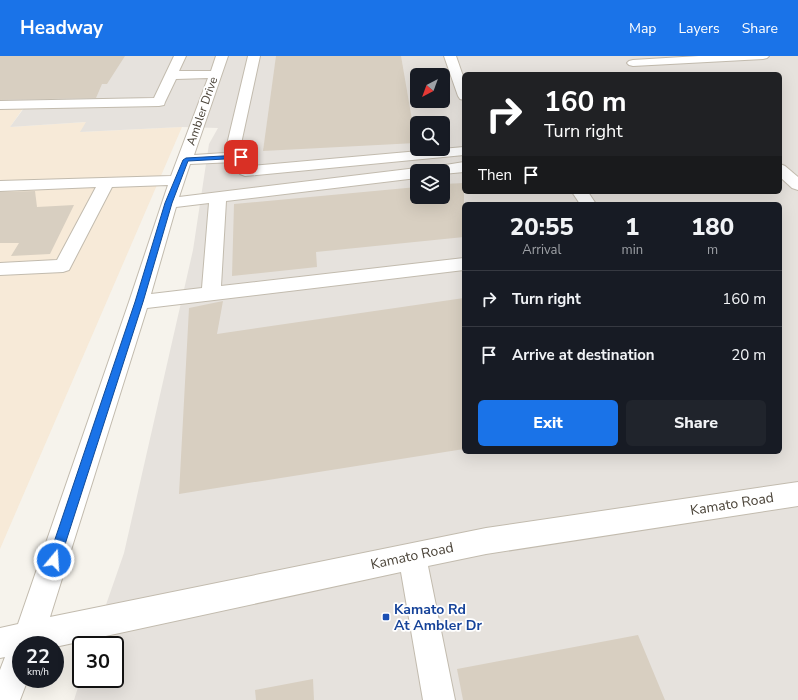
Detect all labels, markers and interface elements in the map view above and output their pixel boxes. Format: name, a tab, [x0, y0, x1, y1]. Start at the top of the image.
text: Headway	[20, 15, 103, 41]
text: Map	[629, 19, 656, 38]
text: Layers	[678, 19, 720, 38]
text: Share	[742, 19, 778, 38]
north arrow	[410, 68, 450, 108]
map controls	[410, 68, 450, 204]
street label: Ambler Drive	[183, 74, 221, 148]
text: 160 m	[544, 83, 627, 121]
icon: right	[478, 88, 530, 140]
button: search	[410, 116, 450, 156]
text: Turn right	[544, 119, 623, 143]
pin	[224, 140, 258, 174]
icon: arrive	[230, 146, 252, 168]
button: layers	[410, 164, 450, 204]
icon: arrive	[520, 164, 542, 186]
text: Then	[478, 165, 512, 185]
text: 20:55	[510, 211, 574, 243]
text: 1	[625, 211, 640, 243]
text: 180	[691, 211, 734, 243]
text: Arrival	[522, 241, 561, 259]
text: min	[622, 241, 643, 259]
text: m	[707, 241, 718, 259]
icon: right	[478, 288, 500, 310]
text: Turn right	[512, 289, 581, 309]
text: 160 m	[722, 289, 766, 309]
icon: arrive	[478, 344, 500, 366]
text: Arrive at destination	[512, 345, 655, 365]
text: 20 m	[731, 345, 766, 365]
button: Exit	[478, 400, 618, 446]
button: Share	[626, 400, 766, 446]
street label: Kamato Road	[689, 488, 775, 520]
street label: Kamato Road	[369, 538, 455, 574]
position arrow	[33, 539, 75, 581]
place label: Kamato Rd At Ambler Dr	[394, 600, 482, 635]
marker: Kamato Rd At Ambler Dr	[381, 612, 391, 622]
speed limit sign: 30	[72, 636, 124, 688]
text: 22	[26, 643, 50, 670]
text: km/h	[27, 665, 49, 679]

